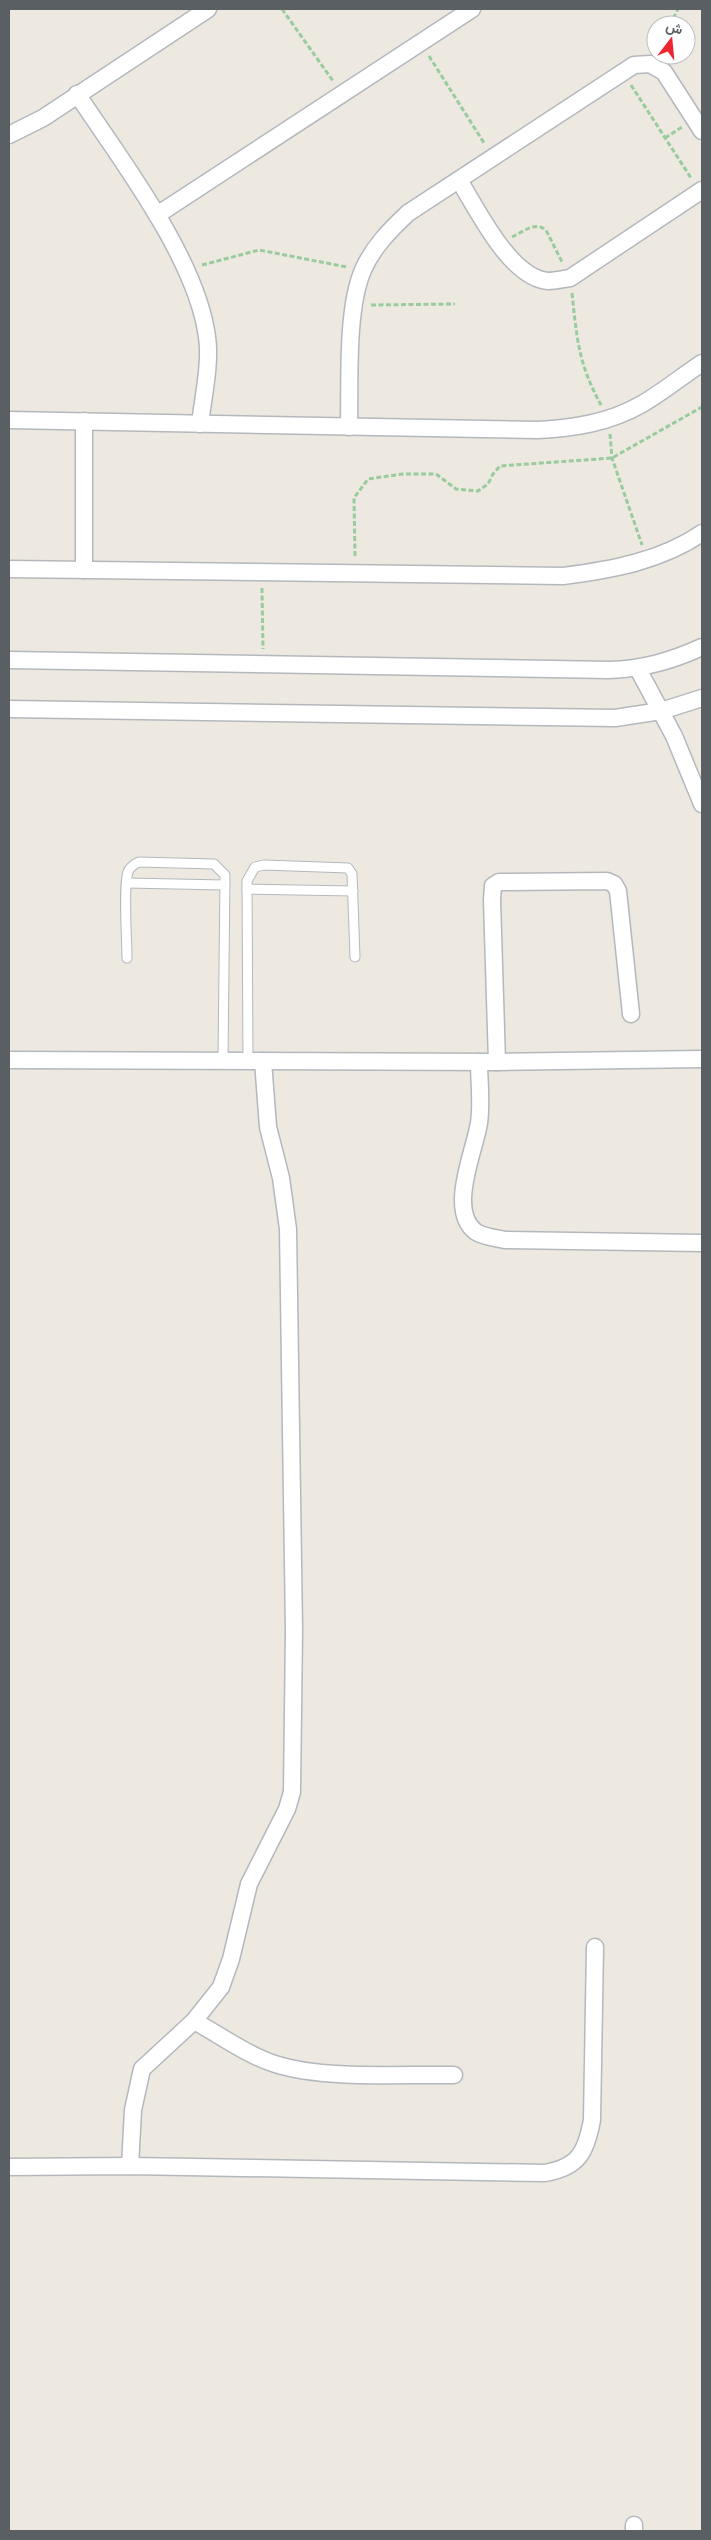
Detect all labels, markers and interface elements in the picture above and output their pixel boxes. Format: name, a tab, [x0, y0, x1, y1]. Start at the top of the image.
north arrow	[646, 15, 696, 65]
text: ش	[664, 17, 685, 39]

